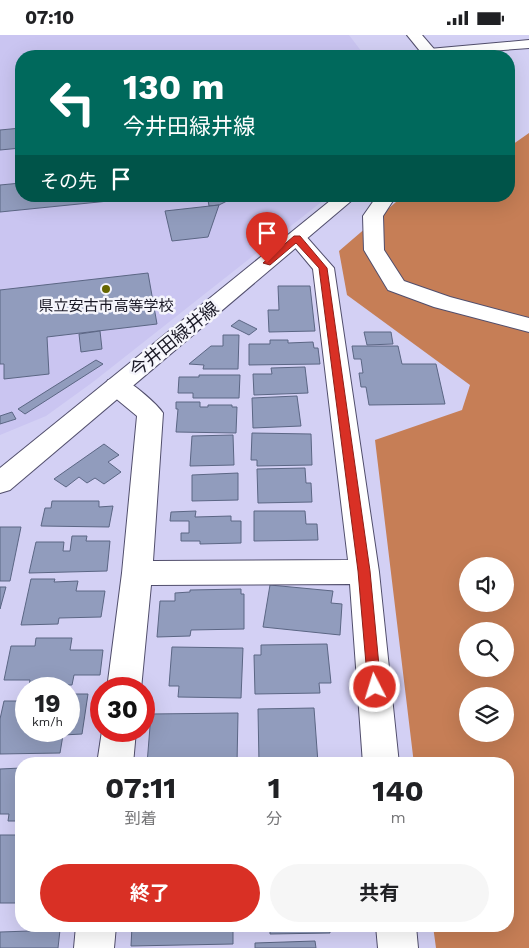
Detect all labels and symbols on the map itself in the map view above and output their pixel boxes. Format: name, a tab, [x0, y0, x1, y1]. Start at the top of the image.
pin	[246, 212, 288, 263]
marker: 県立安古市高等学校	[100, 283, 112, 295]
place label: 県立安古市高等学校	[38, 297, 174, 315]
street label: 今井田緑井線	[125, 297, 223, 381]
position arrow	[348, 660, 400, 712]
speed limit sign: 30	[90, 677, 155, 742]

